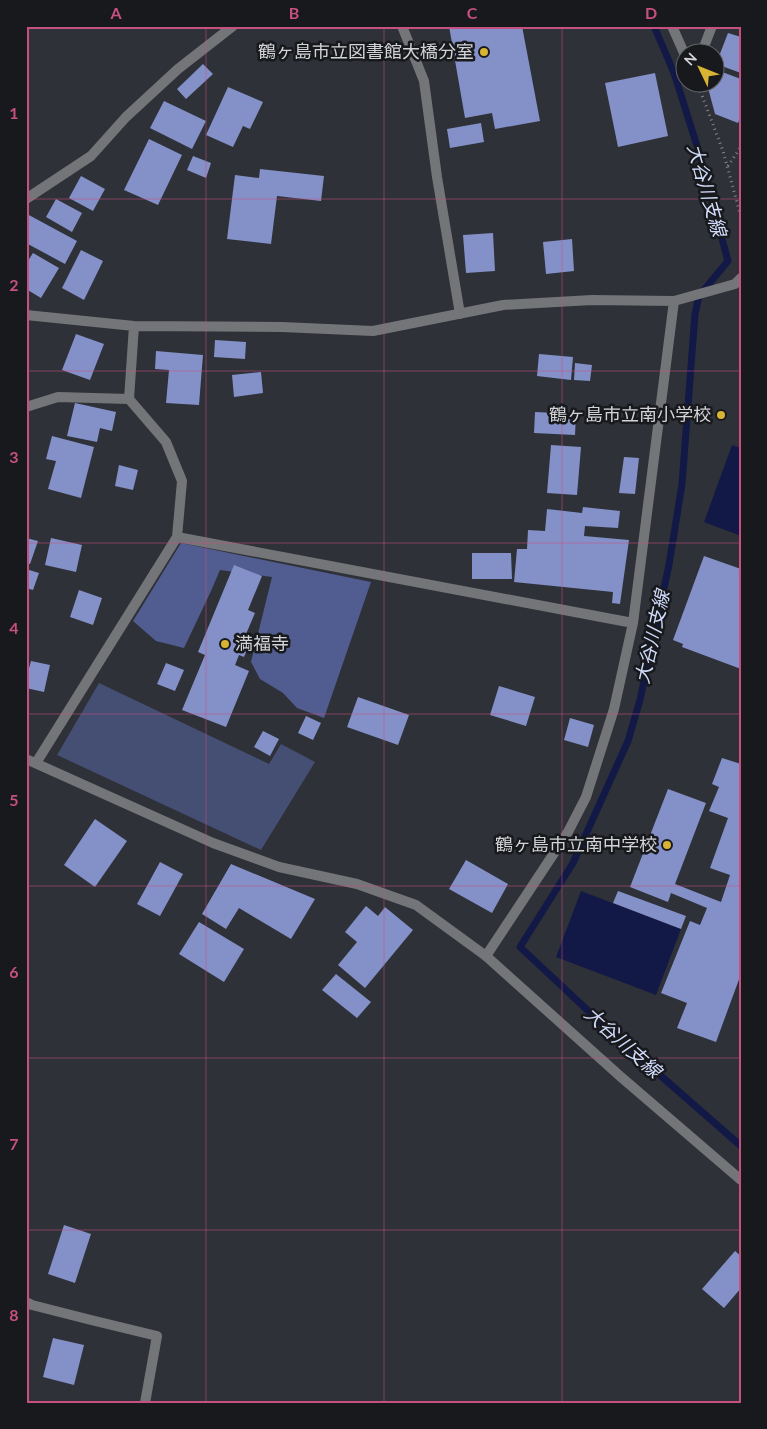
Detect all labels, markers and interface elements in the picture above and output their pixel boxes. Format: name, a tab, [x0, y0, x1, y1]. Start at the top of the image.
text: A	[109, 3, 122, 22]
text: B	[289, 3, 299, 22]
text: C	[467, 3, 478, 22]
text: D	[645, 3, 657, 22]
place label: 鶴ヶ島市立図書館大橋分室	[258, 40, 474, 62]
north arrow	[674, 42, 724, 92]
marker: 鶴ヶ島市立図書館大橋分室	[478, 46, 490, 58]
text: N	[680, 49, 700, 69]
text: 1	[9, 103, 19, 122]
water label: 大谷川支線	[683, 141, 732, 241]
text: 2	[9, 275, 19, 294]
place label: 鶴ヶ島市立南小学校	[549, 403, 711, 425]
marker: 鶴ヶ島市立南小学校	[715, 409, 727, 421]
text: 3	[9, 447, 19, 466]
water label: 大谷川支線	[630, 586, 674, 686]
text: 4	[9, 618, 19, 637]
place label: 満福寺	[235, 632, 289, 654]
marker: 満福寺	[219, 638, 231, 650]
text: 5	[9, 790, 19, 809]
place label: 鶴ヶ島市立南中学校	[495, 833, 657, 855]
marker: 鶴ヶ島市立南中学校	[661, 839, 673, 851]
text: 6	[9, 962, 19, 981]
water label: 大谷川支線	[580, 1001, 668, 1083]
text: 7	[9, 1134, 19, 1153]
text: 8	[9, 1305, 19, 1324]

